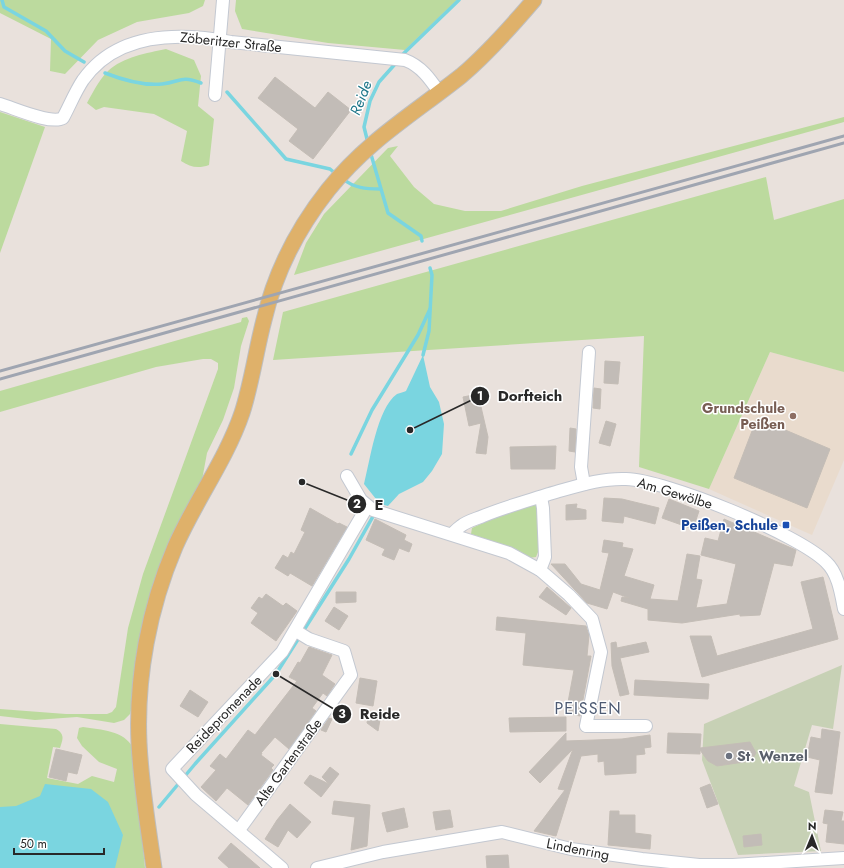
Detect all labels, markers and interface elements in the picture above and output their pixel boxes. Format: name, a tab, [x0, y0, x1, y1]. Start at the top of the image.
street label: Zöberitzer Straße	[179, 27, 283, 57]
water label: Reide	[344, 77, 378, 118]
callout: Dorfteich	[470, 382, 571, 409]
text: Dorfteich	[498, 385, 562, 407]
text: 1	[477, 387, 483, 405]
place label: Grundschule Peißen	[702, 398, 785, 434]
marker: Grundschule Peißen	[788, 411, 798, 421]
street label: Am Gewölbe	[635, 472, 715, 514]
callout: E	[347, 491, 392, 518]
text: E	[374, 494, 384, 516]
text: 2	[353, 495, 361, 513]
place label: Peißen, Schule	[681, 515, 778, 535]
marker: Peißen, Schule	[781, 520, 791, 530]
street label: Reidepromenade	[182, 671, 266, 757]
district label: PEISSEN	[554, 697, 622, 720]
callout: Reide	[332, 700, 409, 727]
text: Reide	[360, 703, 401, 725]
text: 3	[338, 705, 346, 723]
street label: Alte Gartenstraße	[250, 714, 326, 810]
place label: St. Wenzel	[737, 746, 808, 766]
marker: St. Wenzel	[724, 751, 734, 761]
north arrow	[792, 816, 832, 856]
text: N	[808, 818, 817, 834]
scale bar	[14, 830, 104, 856]
street label: Lindenring	[545, 833, 611, 865]
text: 50 m	[20, 835, 47, 853]

